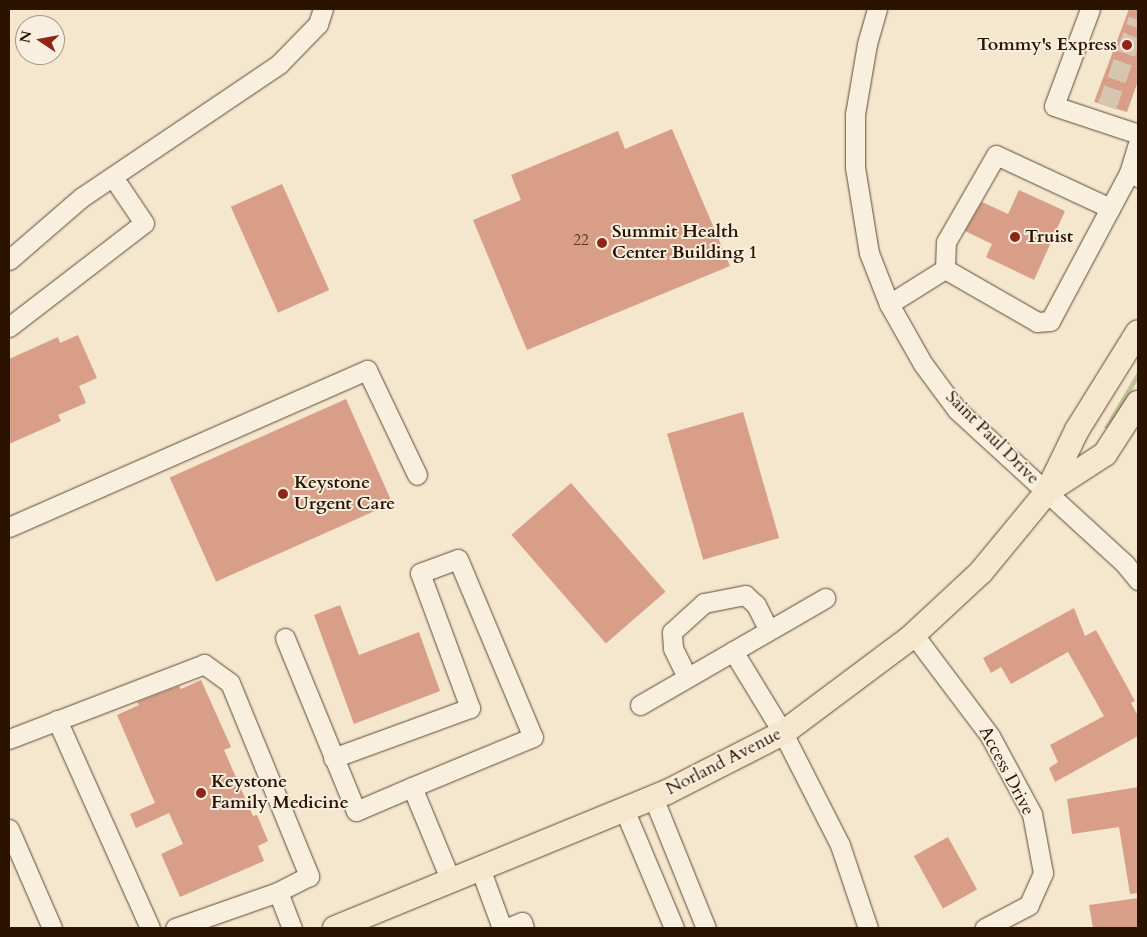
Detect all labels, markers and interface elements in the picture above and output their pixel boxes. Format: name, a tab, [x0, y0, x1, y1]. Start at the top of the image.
north arrow	[15, 15, 65, 65]
text: N	[15, 29, 36, 45]
place label: Tommy's Express	[977, 34, 1117, 56]
marker: Tommy's Express	[1121, 39, 1133, 51]
place label: Summit Health Center Building 1	[612, 222, 758, 264]
place label: Truist	[1025, 226, 1073, 248]
marker: Truist	[1009, 231, 1021, 243]
house number: 22	[573, 232, 589, 250]
marker: Summit Health Center Building 1	[596, 237, 608, 249]
street label: Saint Paul Drive	[941, 387, 1043, 489]
place label: Keystone Urgent Care	[294, 473, 395, 516]
marker: Keystone Urgent Care	[276, 487, 290, 501]
street label: Access Drive	[974, 723, 1038, 819]
street label: Norland Avenue	[663, 724, 785, 800]
place label: Keystone Family Medicine	[211, 772, 349, 814]
marker: Keystone Family Medicine	[195, 787, 207, 799]

